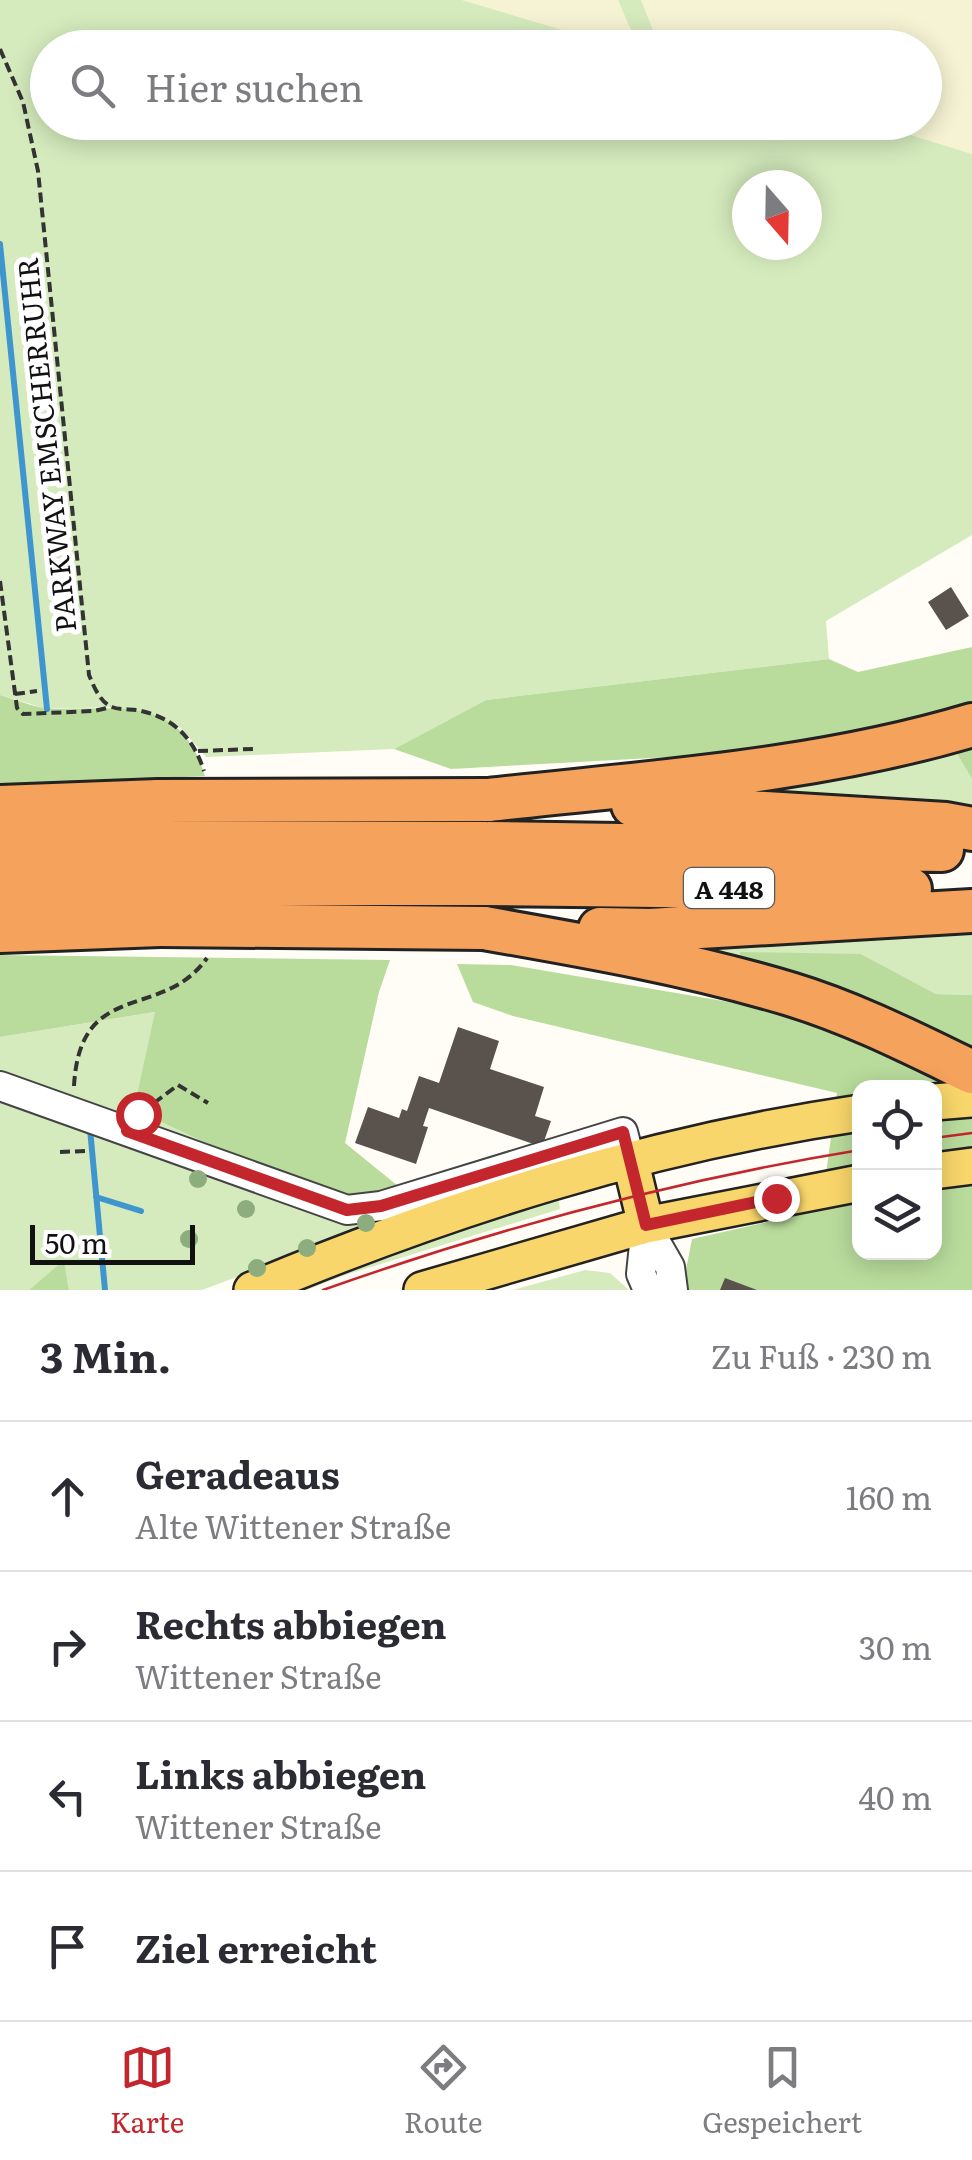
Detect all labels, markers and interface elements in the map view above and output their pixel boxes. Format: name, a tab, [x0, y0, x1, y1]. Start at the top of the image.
search box	[30, 30, 942, 140]
text: Hier suchen	[145, 57, 364, 114]
icon: search	[65, 58, 120, 113]
north arrow	[732, 170, 822, 260]
street label: PARKWAY EMSCHERRUHR	[4, 256, 86, 634]
road number: A 448	[684, 868, 774, 908]
map controls	[852, 1080, 942, 1260]
button: locate	[852, 1080, 942, 1170]
route start	[116, 1092, 162, 1138]
button: layers	[852, 1170, 942, 1260]
route end	[754, 1176, 800, 1222]
scale bar	[30, 1220, 195, 1264]
text: 50 m	[45, 1221, 108, 1263]
text: 3 Min.	[40, 1324, 171, 1386]
text: Zu Fuß · 230 m	[711, 1331, 932, 1379]
text: Geradeaus	[135, 1444, 340, 1501]
icon: ahead	[40, 1469, 95, 1524]
text: 160 m	[846, 1472, 932, 1520]
text: Alte Wittener Straße	[135, 1501, 451, 1549]
text: Rechts abbiegen	[135, 1594, 447, 1651]
icon: right	[40, 1619, 95, 1674]
text: 30 m	[859, 1622, 932, 1670]
text: Wittener Straße	[135, 1651, 382, 1699]
text: Links abbiegen	[135, 1744, 426, 1801]
icon: left	[40, 1769, 95, 1824]
text: 40 m	[858, 1772, 932, 1820]
text: Wittener Straße	[135, 1801, 382, 1849]
text: Ziel erreicht	[135, 1918, 377, 1975]
icon: arrive	[40, 1919, 95, 1974]
tab: Karte	[110, 2040, 184, 2142]
tab: Route	[404, 2040, 482, 2142]
tab: Gespeichert	[702, 2040, 862, 2142]

